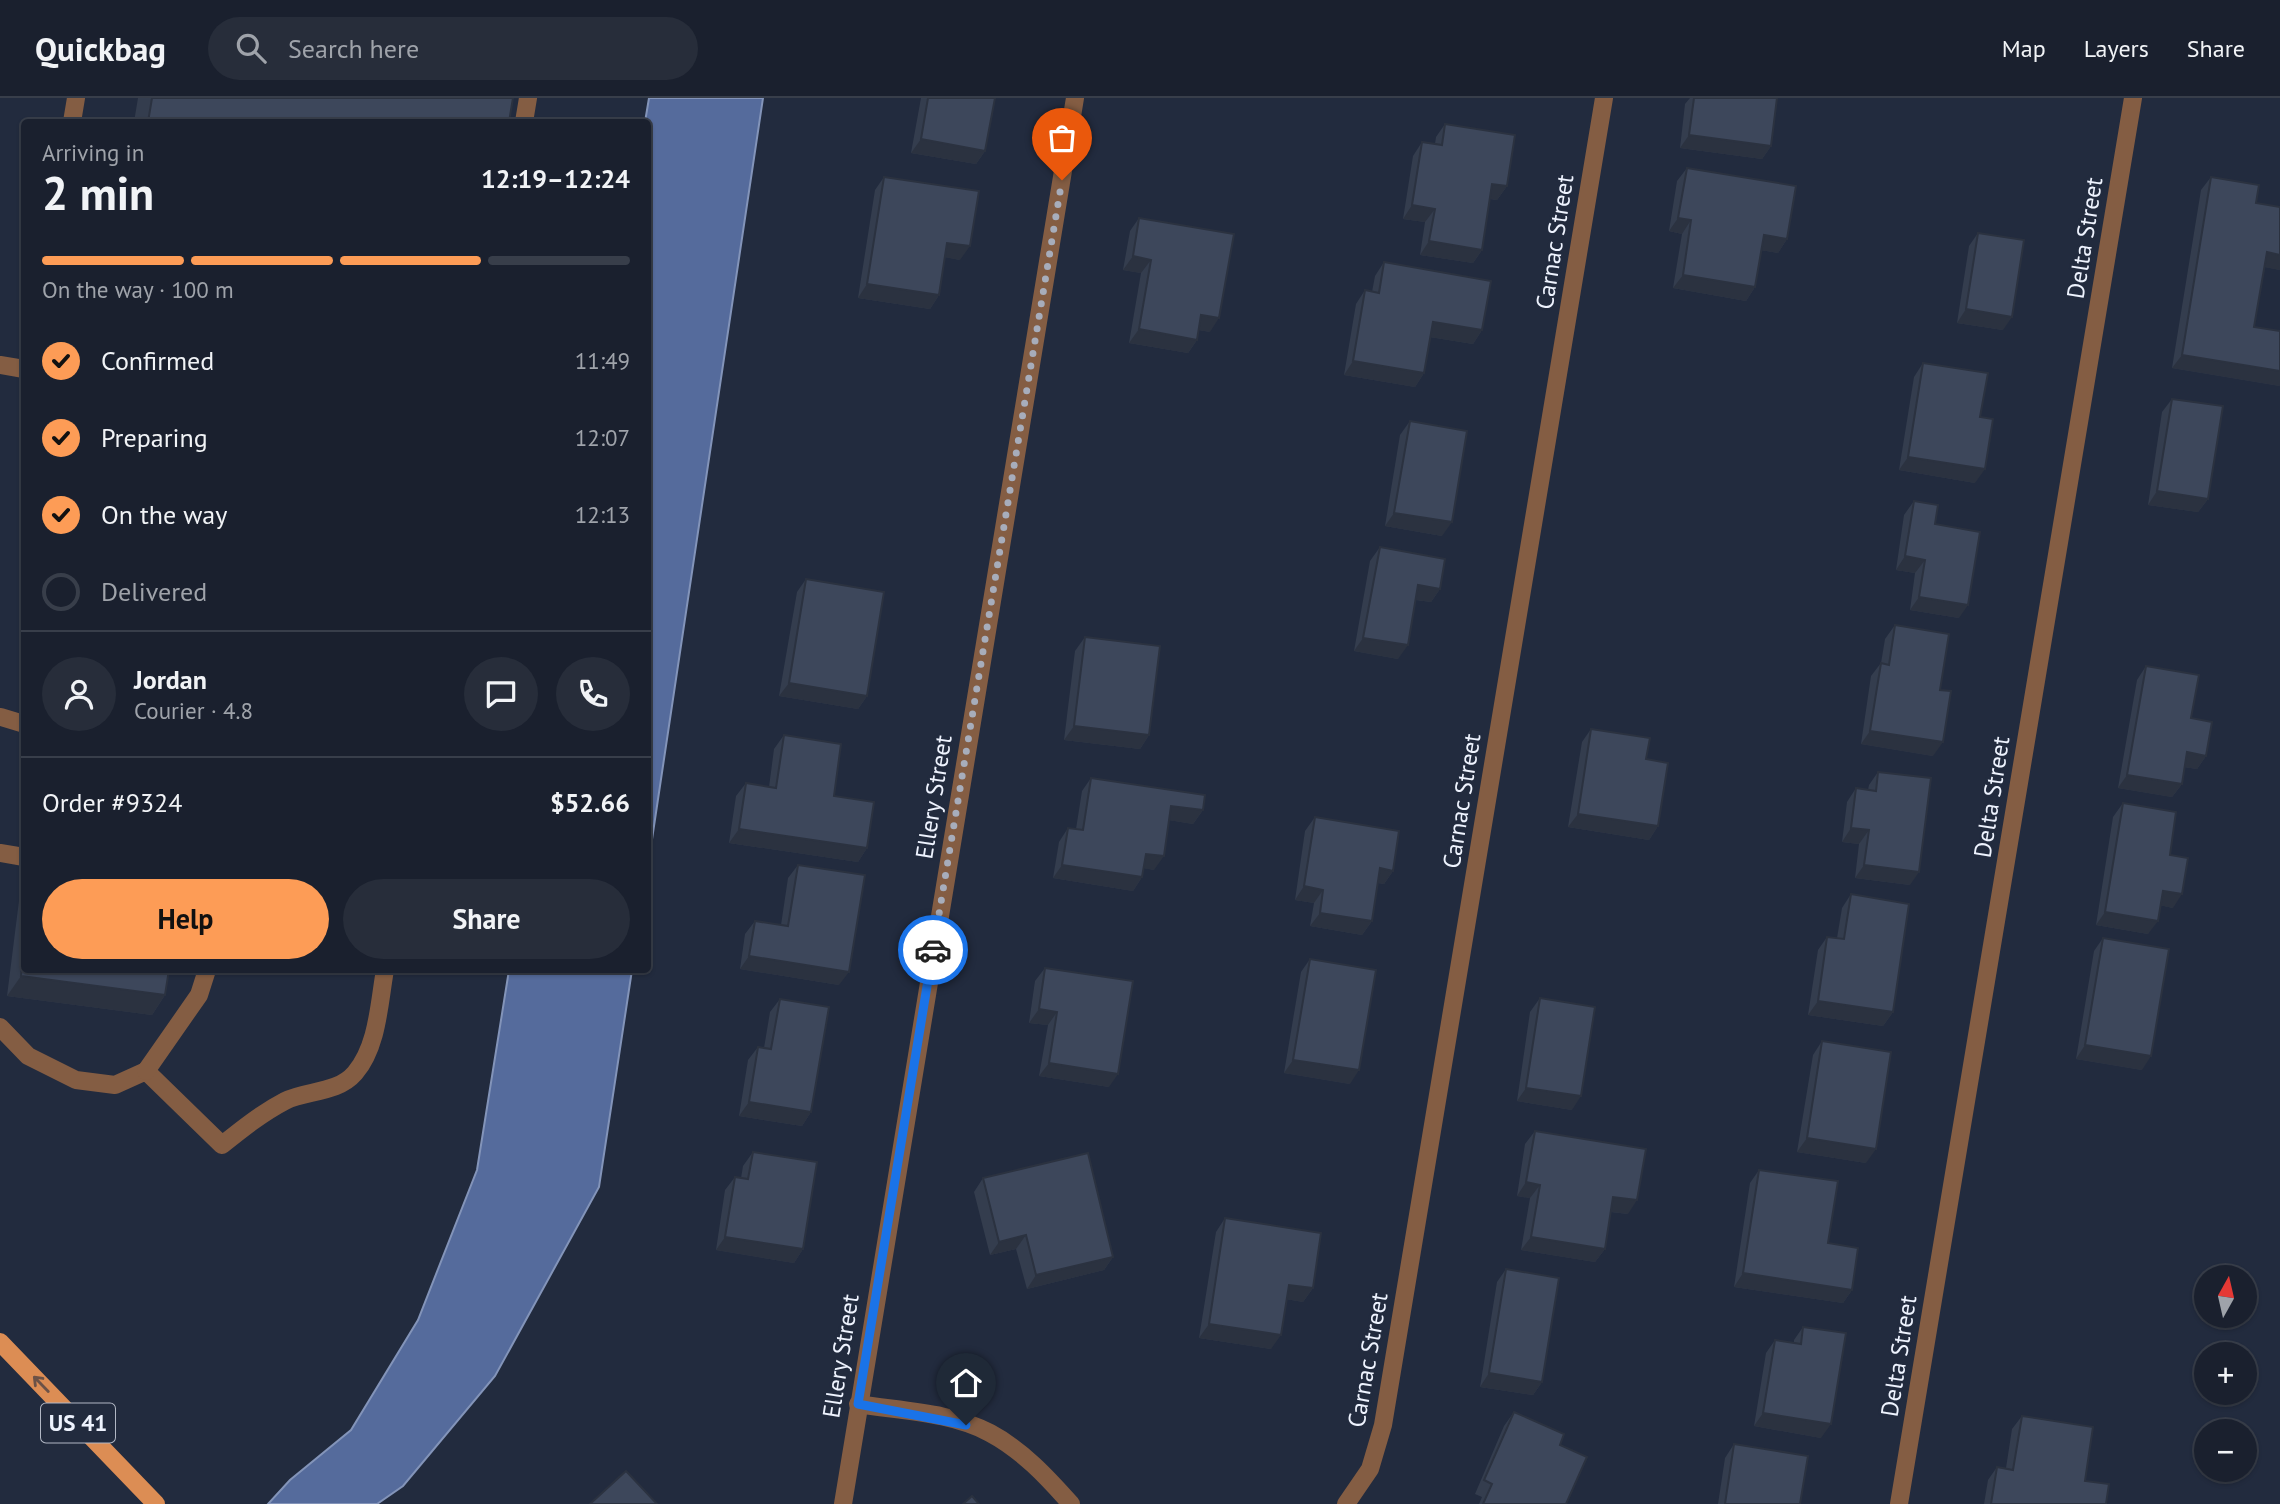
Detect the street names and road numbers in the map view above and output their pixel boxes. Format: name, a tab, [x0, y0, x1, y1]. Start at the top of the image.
street label: Carnac Street	[1529, 172, 1580, 312]
street label: Delta Street	[2060, 175, 2109, 301]
street label: Carnac Street	[1436, 731, 1487, 871]
street label: Ellery Street	[908, 733, 959, 861]
street label: Delta Street	[1967, 734, 2016, 860]
street label: Carnac Street	[1340, 1290, 1395, 1430]
street label: Ellery Street	[815, 1292, 866, 1420]
street label: Delta Street	[1874, 1293, 1923, 1419]
road number: US 41	[41, 1404, 115, 1442]

